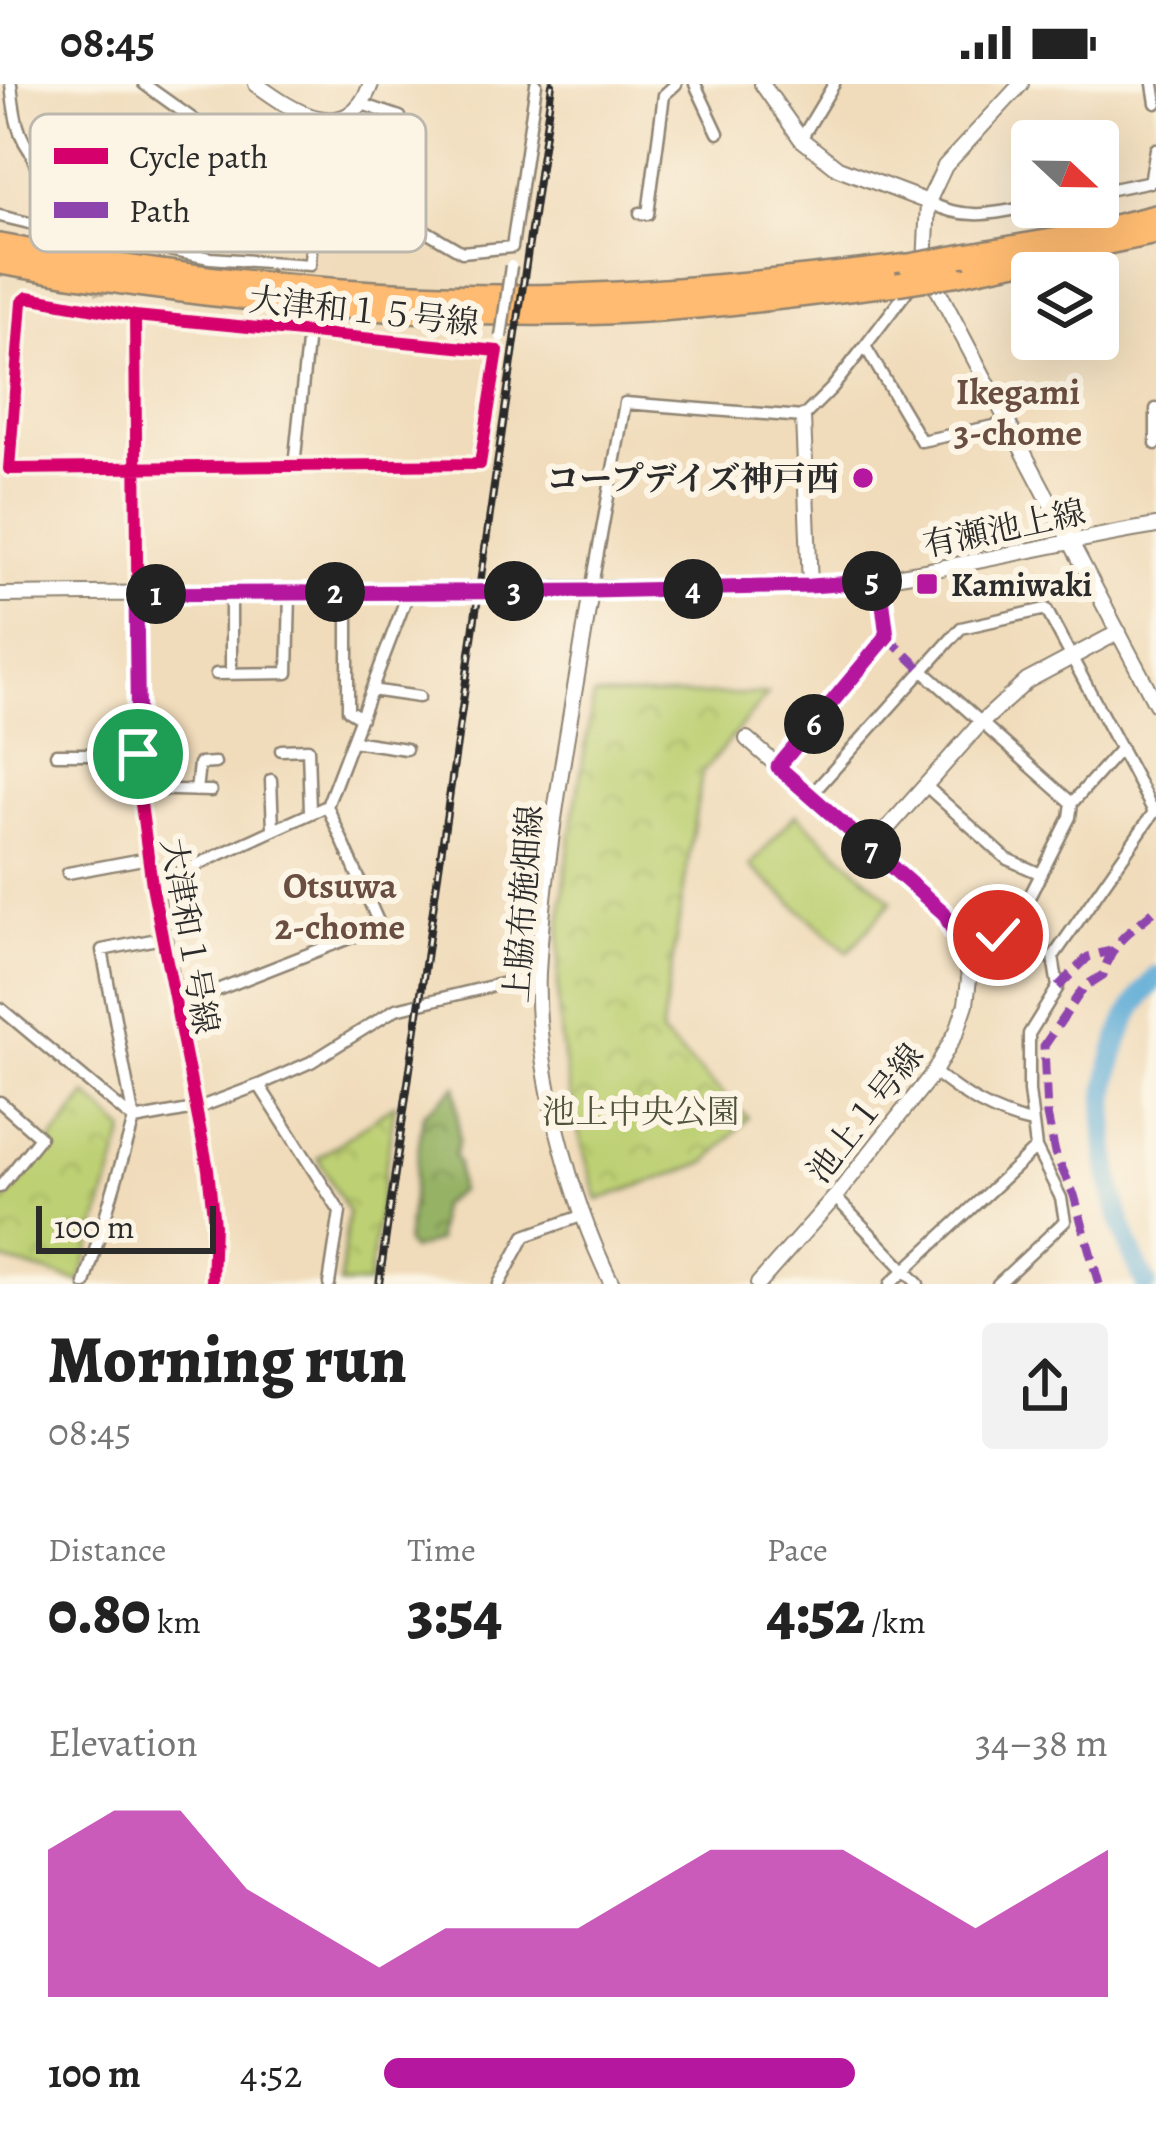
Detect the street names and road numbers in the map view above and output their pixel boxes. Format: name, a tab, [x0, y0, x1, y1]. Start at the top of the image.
street label: 大津和１５号線	[247, 277, 481, 345]
street label: 有瀬池上線	[919, 489, 1089, 567]
street label: 上脇布施畑線	[494, 804, 552, 1004]
street label: 大津和１号線	[151, 835, 229, 1037]
street label: 池上１号線	[796, 1034, 934, 1192]

